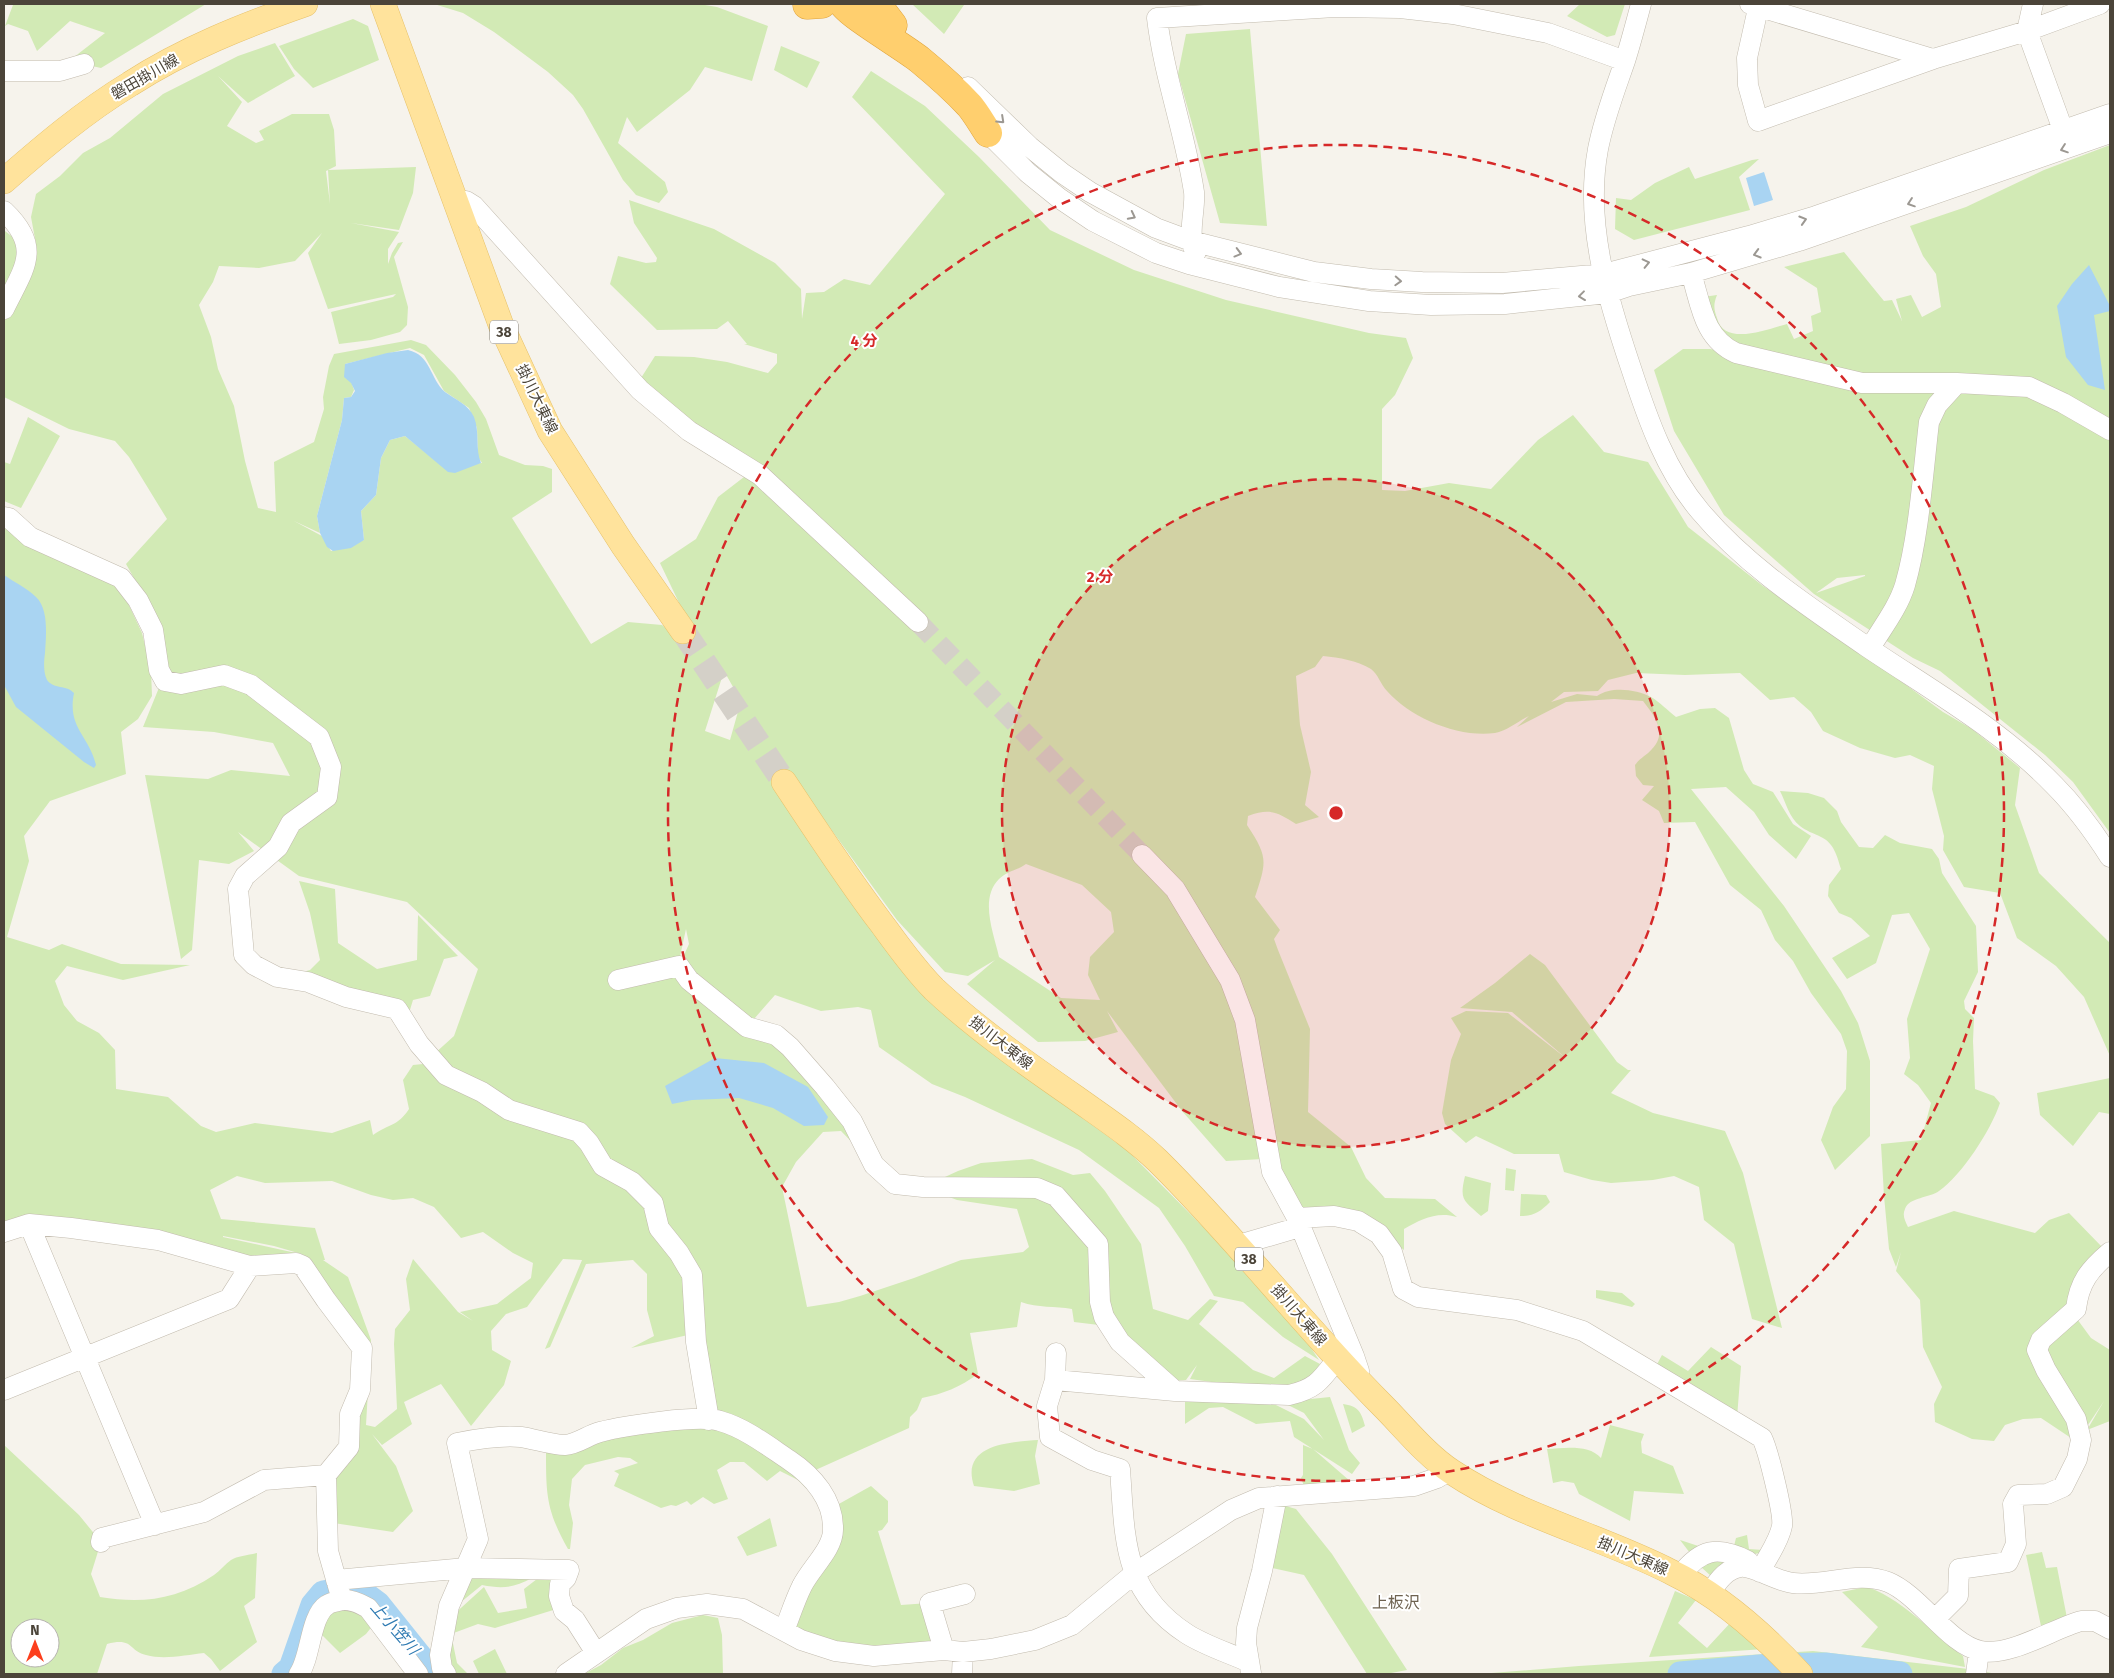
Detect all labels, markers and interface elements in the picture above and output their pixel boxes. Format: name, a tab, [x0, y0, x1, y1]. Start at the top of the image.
street label: 磐田掛川線	[108, 50, 182, 104]
one-way arrow	[996, 114, 1005, 123]
one-way arrow	[2060, 143, 2069, 153]
one-way arrow	[1907, 197, 1915, 207]
one-way arrow	[1127, 210, 1136, 220]
one-way arrow	[1798, 216, 1806, 226]
one-way arrow	[1234, 247, 1243, 258]
one-way arrow	[1753, 248, 1761, 258]
one-way arrow	[1642, 258, 1651, 269]
one-way arrow	[1394, 275, 1402, 286]
one-way arrow	[1578, 290, 1586, 301]
road number: 38	[490, 321, 518, 344]
text: 4 分	[850, 332, 878, 350]
street label: 掛川大東線	[512, 361, 562, 437]
text: 2 分	[1087, 568, 1113, 586]
centre of rings	[1327, 804, 1345, 822]
street label: 掛川大東線	[966, 1013, 1036, 1073]
road number: 38	[1235, 1248, 1263, 1270]
street label: 掛川大東線	[1268, 1281, 1330, 1349]
street label: 掛川大東線	[1595, 1533, 1671, 1579]
district label: 上板沢	[1372, 1593, 1420, 1612]
water label: 上小笠川	[367, 1598, 424, 1660]
north arrow	[10, 1618, 60, 1668]
text: N	[30, 1622, 40, 1639]

